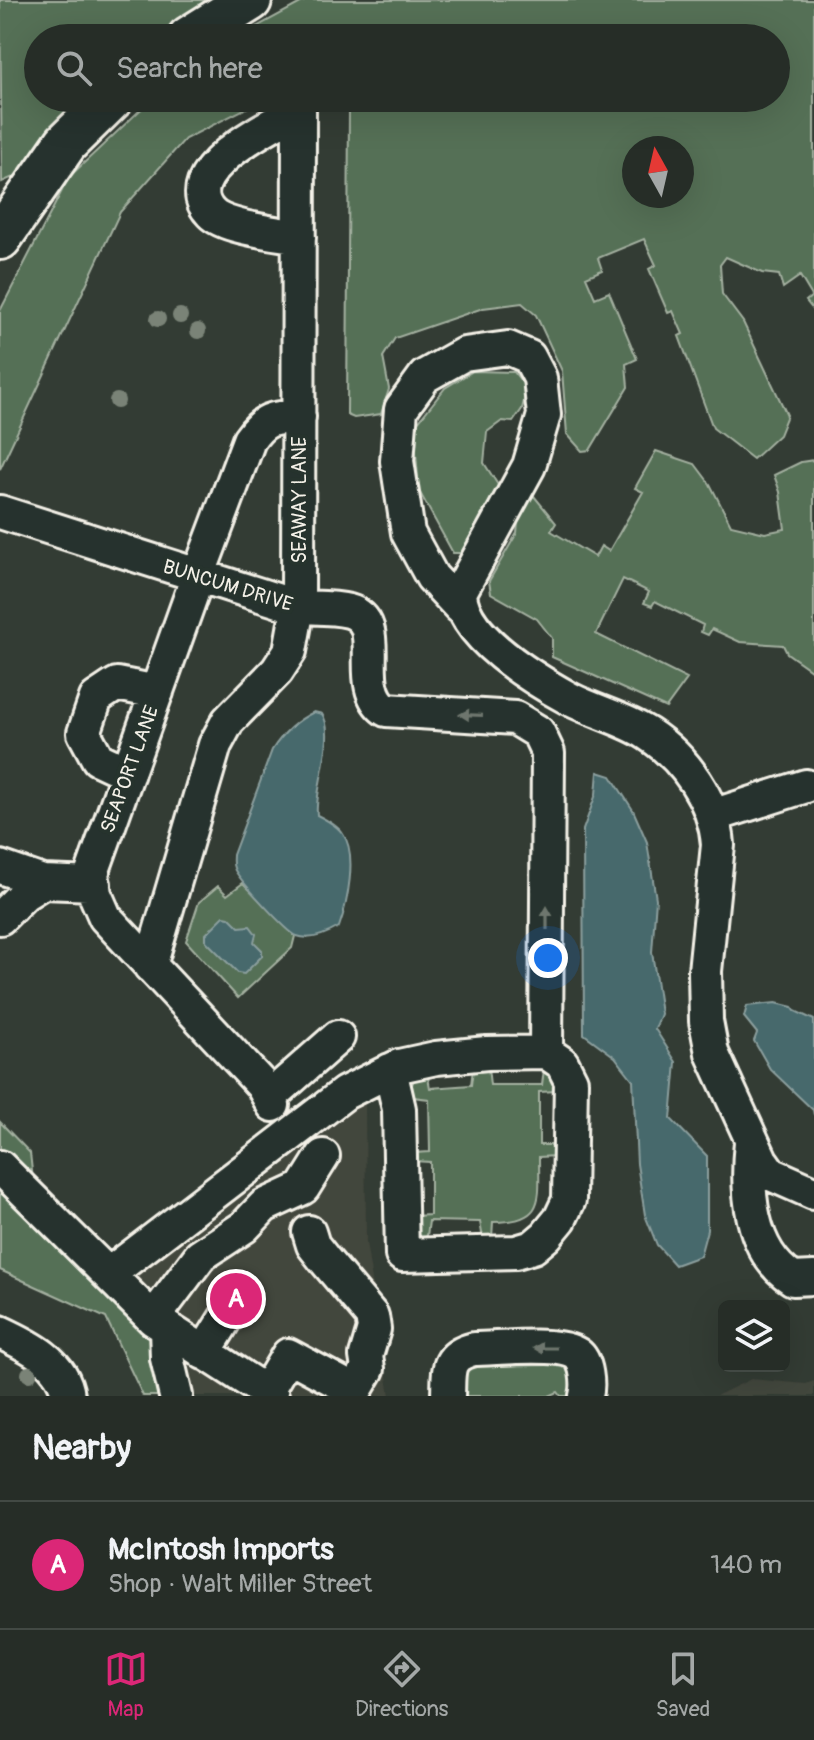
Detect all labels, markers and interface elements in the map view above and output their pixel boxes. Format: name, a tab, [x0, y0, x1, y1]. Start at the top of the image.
search box	[24, 24, 790, 112]
icon: search	[52, 46, 96, 90]
text: Search here	[116, 50, 263, 87]
north arrow	[622, 136, 694, 208]
street label: SEAWAY LANE	[287, 437, 312, 563]
street label: BUNCUM DRIVE	[160, 554, 296, 617]
street label: SEAPORT LANE	[95, 702, 164, 836]
one-way arrow	[458, 709, 483, 722]
one-way arrow	[541, 905, 553, 930]
your location	[528, 938, 568, 978]
pin: A	[210, 1269, 262, 1329]
map controls	[718, 1300, 790, 1372]
button: layers	[718, 1300, 790, 1372]
one-way arrow	[532, 1342, 557, 1354]
text: Nearby	[32, 1427, 131, 1470]
text: McIntosh Imports	[108, 1531, 334, 1568]
text: A	[50, 1549, 66, 1581]
text: 140 m	[710, 1549, 782, 1581]
text: Shop · Walt Miller Street	[108, 1568, 372, 1600]
tab: Map	[104, 1647, 148, 1723]
tab: Directions	[355, 1647, 448, 1723]
tab: Saved	[656, 1647, 710, 1723]

